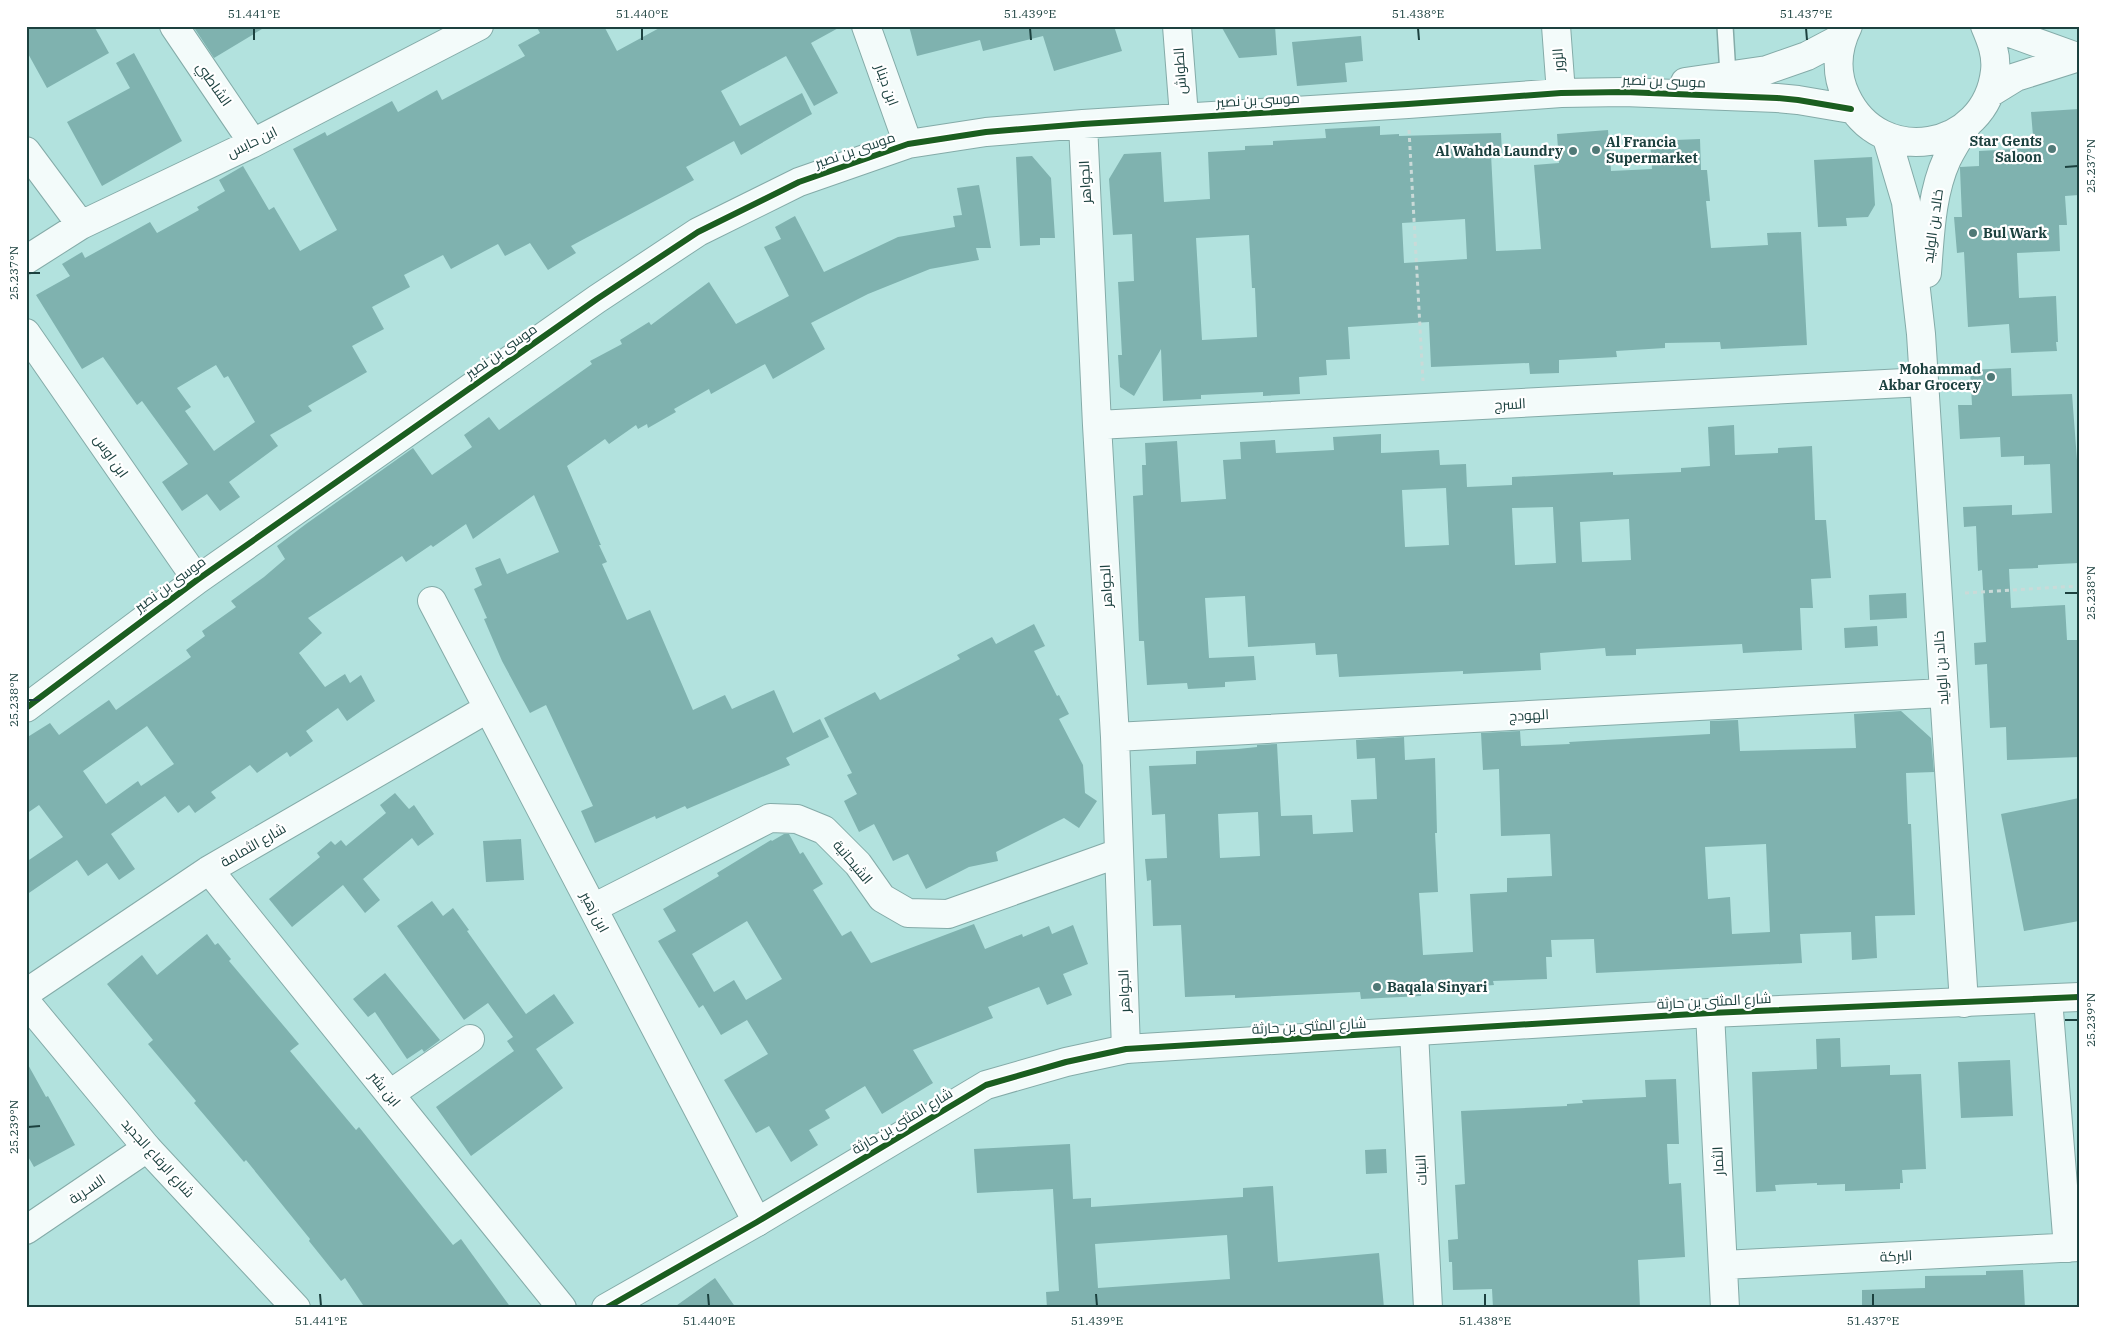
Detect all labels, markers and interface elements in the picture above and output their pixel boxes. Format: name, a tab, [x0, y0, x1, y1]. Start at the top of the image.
text: 51.441°E	[228, 6, 280, 21]
text: 51.440°E	[616, 6, 668, 21]
text: 51.439°E	[1004, 6, 1056, 21]
text: 51.438°E	[1392, 6, 1444, 21]
text: 51.437°E	[1780, 6, 1832, 21]
street label: الطواش	[1169, 47, 1191, 95]
street label: الزور	[1548, 48, 1568, 73]
street label: الشاطبي	[190, 58, 236, 111]
street label: ابن دينار	[871, 61, 903, 108]
street label: موسى بن نصير	[1621, 71, 1706, 91]
street label: موسى بن نصير	[1215, 89, 1300, 111]
street label: ابن حابس	[224, 122, 280, 162]
street label: موسى بن نصير	[812, 128, 898, 172]
place label: Star Gents Saloon	[1969, 132, 2042, 166]
place label: Al Francia Supermarket	[1606, 133, 1698, 167]
text: 25.237°N	[2083, 139, 2098, 193]
place label: Al Wahda Laundry	[1435, 142, 1563, 160]
marker: Star Gents Saloon	[2046, 143, 2058, 155]
marker: Al Francia Supermarket	[1590, 144, 1602, 156]
marker: Al Wahda Laundry	[1567, 145, 1579, 157]
street label: الجواهر	[1075, 160, 1095, 205]
street label: خالد بن الوليد	[1919, 188, 1947, 264]
place label: Bul Wark	[1983, 224, 2047, 242]
marker: Bul Wark	[1967, 227, 1979, 239]
text: 25.237°N	[6, 246, 21, 300]
street label: موسى بن نصير	[461, 320, 540, 383]
place label: Mohammad Akbar Grocery	[1879, 360, 1981, 394]
marker: Mohammad Akbar Grocery	[1985, 371, 1997, 383]
street label: السرج	[1494, 394, 1526, 414]
street label: ابن اوس	[90, 431, 132, 481]
street label: موسى بن نصير	[130, 552, 209, 616]
street label: الجواهر	[1096, 564, 1116, 609]
text: 25.238°N	[2083, 566, 2098, 620]
street label: خالد بن الوليد	[1929, 630, 1953, 706]
text: 25.238°N	[6, 673, 21, 727]
street label: الهودج	[1509, 705, 1549, 725]
street label: شارع الثمامة	[217, 819, 289, 871]
street label: الشيحانية	[829, 836, 877, 888]
street label: ابن زهير	[576, 888, 613, 936]
street label: الجواهر	[1114, 969, 1134, 1014]
place label: Baqala Sinyari	[1387, 978, 1488, 996]
marker: Baqala Sinyari	[1371, 981, 1383, 993]
street label: شارع المثنى بن حارثة	[1656, 989, 1772, 1013]
text: 25.239°N	[2083, 993, 2098, 1047]
street label: شارع المثنى بن حارثة	[1251, 1014, 1367, 1038]
street label: ابن بشر	[365, 1067, 405, 1110]
street label: شارع المثنى بن حارثة	[848, 1084, 956, 1158]
text: 25.239°N	[6, 1100, 21, 1154]
street label: شارع الرفاع الجديد	[118, 1115, 198, 1201]
street label: الثمار	[1708, 1146, 1728, 1177]
street label: النبات	[1411, 1154, 1431, 1186]
street label: السـرية	[65, 1170, 109, 1208]
street label: البركة	[1879, 1246, 1913, 1266]
text: 51.441°E	[295, 1313, 347, 1328]
text: 51.440°E	[683, 1313, 735, 1328]
text: 51.439°E	[1071, 1313, 1123, 1328]
text: 51.438°E	[1459, 1313, 1511, 1328]
text: 51.437°E	[1847, 1313, 1899, 1328]

